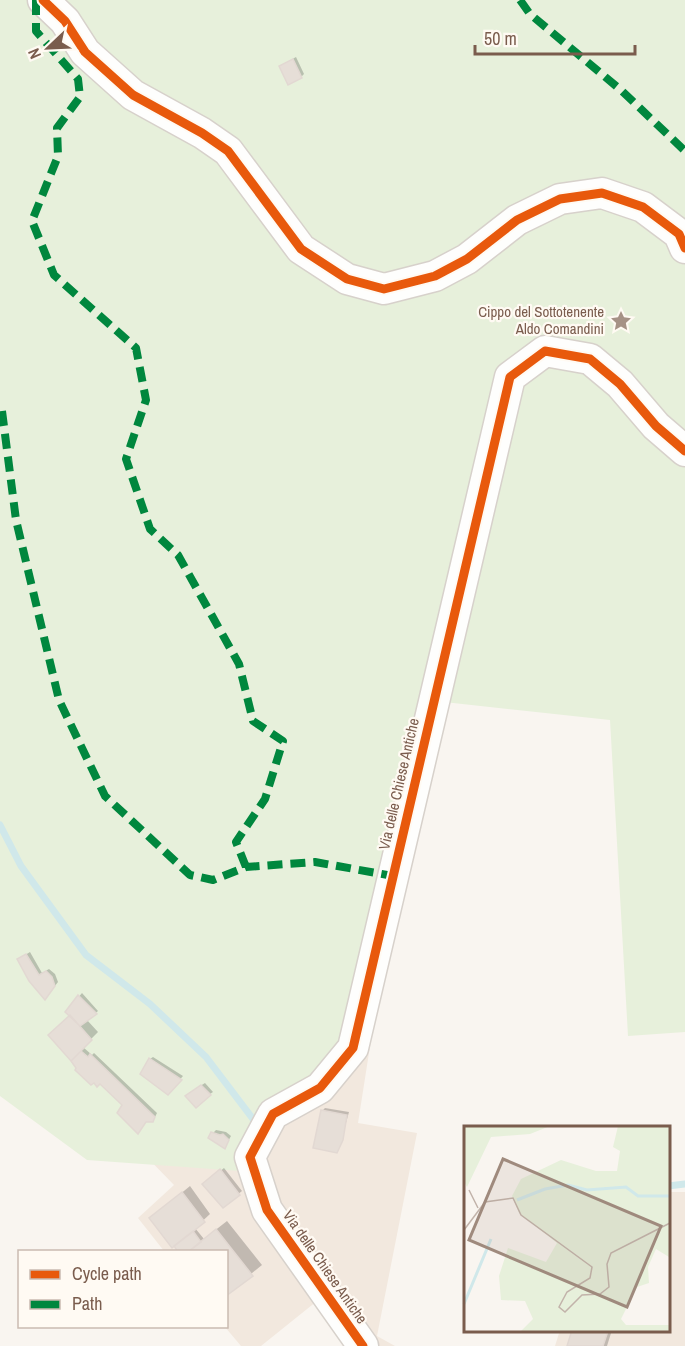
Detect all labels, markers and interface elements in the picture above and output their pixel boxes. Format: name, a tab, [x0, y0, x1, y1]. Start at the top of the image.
north arrow	[18, 18, 78, 78]
scale bar	[475, 18, 636, 56]
text: 50 m	[484, 26, 517, 51]
text: N	[22, 45, 46, 63]
place label: Cippo del Sottotenente Aldo Comandini	[478, 301, 604, 339]
place icon: Cippo del Sottotenente Aldo Comandini	[609, 309, 633, 333]
street label: Via delle Chiese Antiche	[373, 716, 424, 852]
inset map	[464, 1126, 670, 1331]
street label: Via delle Chiese Antiche	[278, 1206, 373, 1328]
legend	[18, 1250, 228, 1328]
text: Cycle path	[72, 1261, 142, 1286]
text: Path	[72, 1291, 102, 1316]

